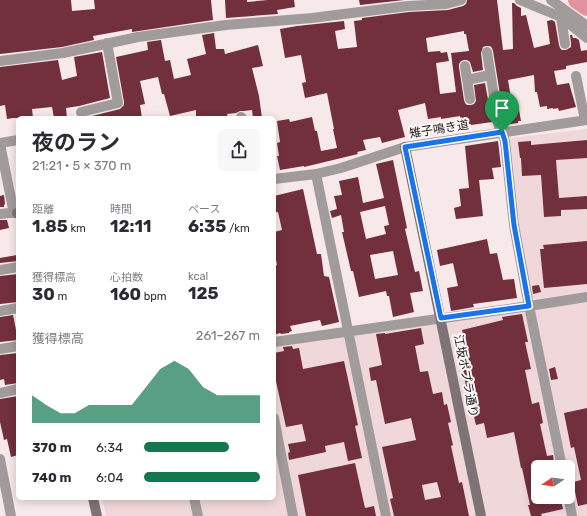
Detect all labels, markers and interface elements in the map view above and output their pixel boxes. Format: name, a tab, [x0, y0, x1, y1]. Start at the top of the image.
pin	[485, 91, 519, 132]
icon: arrive	[491, 97, 513, 119]
street label: 雉子鳴き道	[408, 117, 470, 141]
text: 夜のラン	[32, 129, 120, 156]
button: share	[218, 129, 260, 171]
text: 21:21 · 5 × 370 m	[32, 158, 131, 173]
text: 距離	[32, 203, 54, 216]
text: 時間	[110, 203, 132, 216]
text: ペース	[188, 203, 220, 216]
text: 1.85	[32, 216, 68, 236]
text: 12:11	[110, 216, 151, 236]
text: 6:35	[188, 216, 226, 236]
text: km	[68, 222, 86, 235]
text: /km	[226, 222, 250, 235]
text: kcal	[188, 270, 208, 283]
text: 獲得標高	[32, 271, 76, 284]
text: 心拍数	[110, 271, 143, 284]
text: 125	[188, 283, 218, 303]
text: 30	[32, 284, 55, 304]
text: 160	[110, 284, 141, 304]
text: m	[55, 290, 67, 303]
text: bpm	[141, 290, 167, 303]
text: 261–267 m	[196, 328, 260, 343]
text: 獲得標高	[32, 331, 84, 346]
street label: 江坂ポプラ通り	[451, 333, 481, 419]
text: 370 m	[32, 440, 72, 455]
text: 6:34	[96, 440, 123, 455]
north arrow	[531, 460, 575, 504]
map controls	[531, 460, 575, 504]
text: 740 m	[32, 470, 71, 485]
text: 6:04	[96, 470, 124, 485]

